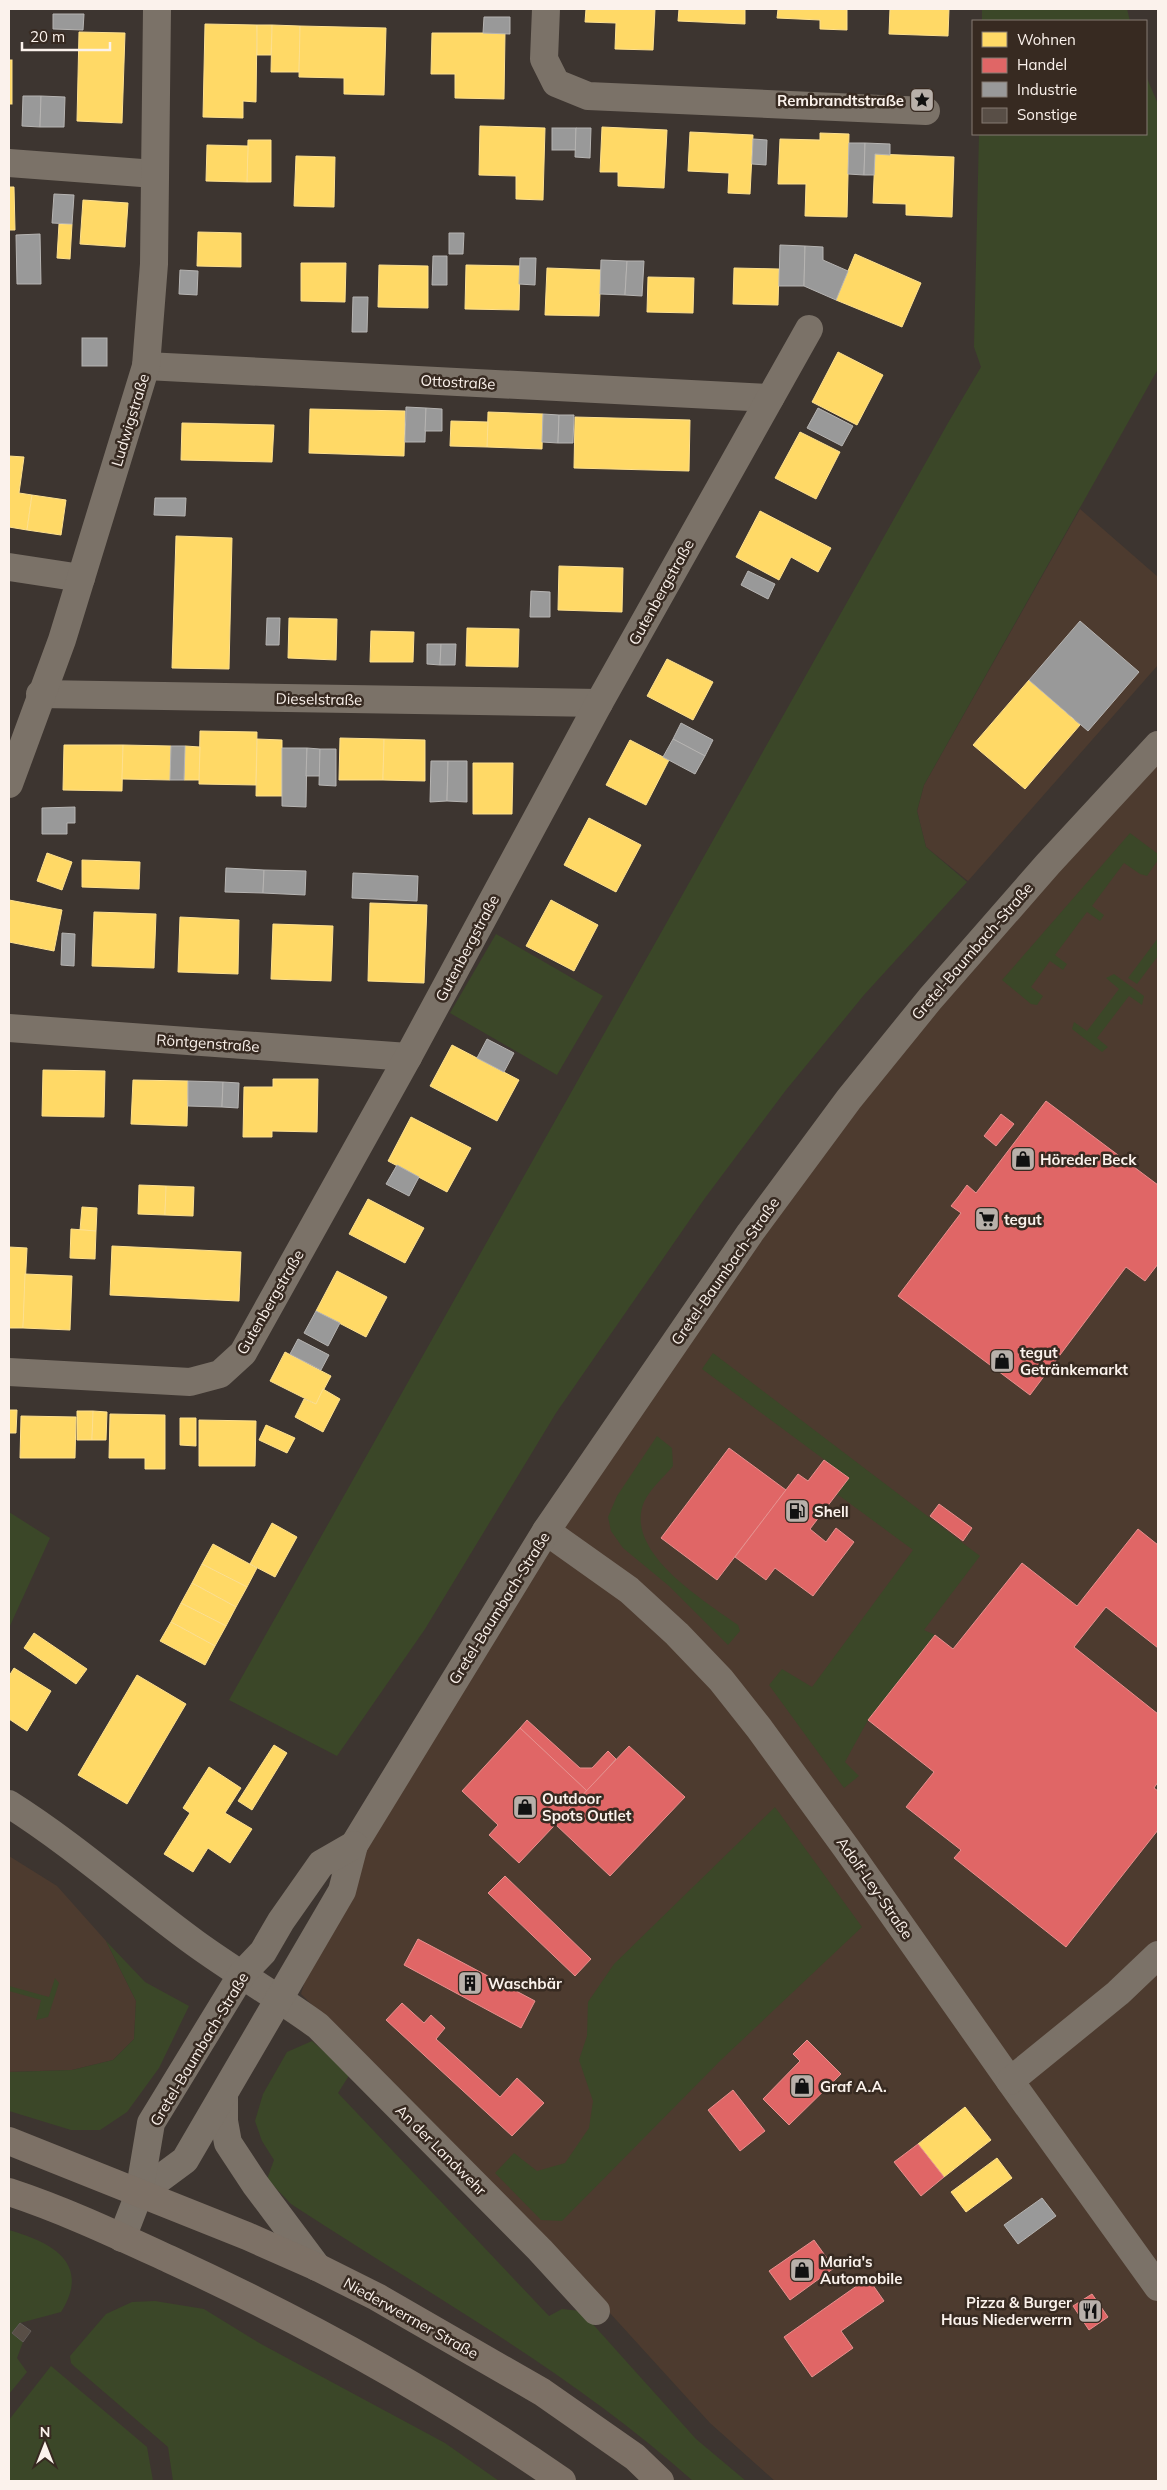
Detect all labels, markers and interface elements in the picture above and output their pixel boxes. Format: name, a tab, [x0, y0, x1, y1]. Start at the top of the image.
scale bar	[22, 20, 110, 52]
legend	[972, 20, 1147, 135]
text: 20 m	[30, 27, 65, 46]
text: Wohnen	[1017, 30, 1076, 49]
text: Handel	[1017, 55, 1067, 74]
text: Industrie	[1017, 80, 1077, 99]
place icon: Rembrandtstraße	[909, 87, 935, 113]
place label: Rembrandtstraße	[777, 91, 904, 110]
text: Sonstige	[1017, 105, 1077, 124]
street label: Ludwigstraße	[107, 371, 153, 469]
street label: Ottostraße	[420, 371, 496, 393]
street label: Gutenbergstraße	[624, 536, 698, 648]
street label: Dieselstraße	[275, 689, 363, 709]
street label: Gretel-Baumbach-Straße	[907, 878, 1037, 1024]
street label: Gutenbergstraße	[431, 891, 503, 1005]
street label: Röntgenstraße	[156, 1030, 260, 1056]
shop icon: Höreder Beck	[1010, 1146, 1036, 1172]
place label: Höreder Beck	[1040, 1150, 1137, 1169]
street label: Gretel-Baumbach-Straße	[667, 1194, 783, 1348]
supermarket icon: tegut	[974, 1206, 1000, 1232]
place label: tegut	[1004, 1210, 1042, 1229]
street label: Gutenbergstraße	[232, 1246, 308, 1358]
place label: tegut Getränkemarkt	[1020, 1343, 1128, 1379]
shop icon: tegut Getränkemarkt	[989, 1348, 1015, 1374]
fuel station icon: Shell	[784, 1498, 810, 1524]
place label: Shell	[814, 1502, 849, 1521]
street label: Gretel-Baumbach-Straße	[444, 1528, 554, 1688]
place label: Outdoor Spots Outlet	[542, 1789, 632, 1825]
shop icon: Outdoor Spots Outlet	[512, 1794, 538, 1820]
street label: Adolf-Ley-Straße	[833, 1833, 917, 1943]
street label: Gretel-Baumbach-Straße	[146, 1969, 252, 2129]
building icon: Waschbär	[457, 1970, 483, 1996]
place label: Waschbär	[488, 1974, 562, 1993]
shop icon: Graf A.A.	[789, 2073, 815, 2099]
place label: Graf A.A.	[820, 2077, 887, 2096]
street label: An der Landwehr	[392, 2101, 491, 2200]
place label: Maria's Automobile	[820, 2252, 902, 2288]
shop icon: Maria's Automobile	[789, 2257, 815, 2283]
street label: Niederwerrner Straße	[340, 2273, 482, 2363]
place label: Pizza & Burger Haus Niederwerrn	[941, 2293, 1072, 2329]
restaurant icon: Pizza & Burger Haus Niederwerrn	[1077, 2298, 1103, 2324]
north arrow	[20, 2420, 70, 2470]
text: N	[40, 2423, 50, 2441]

